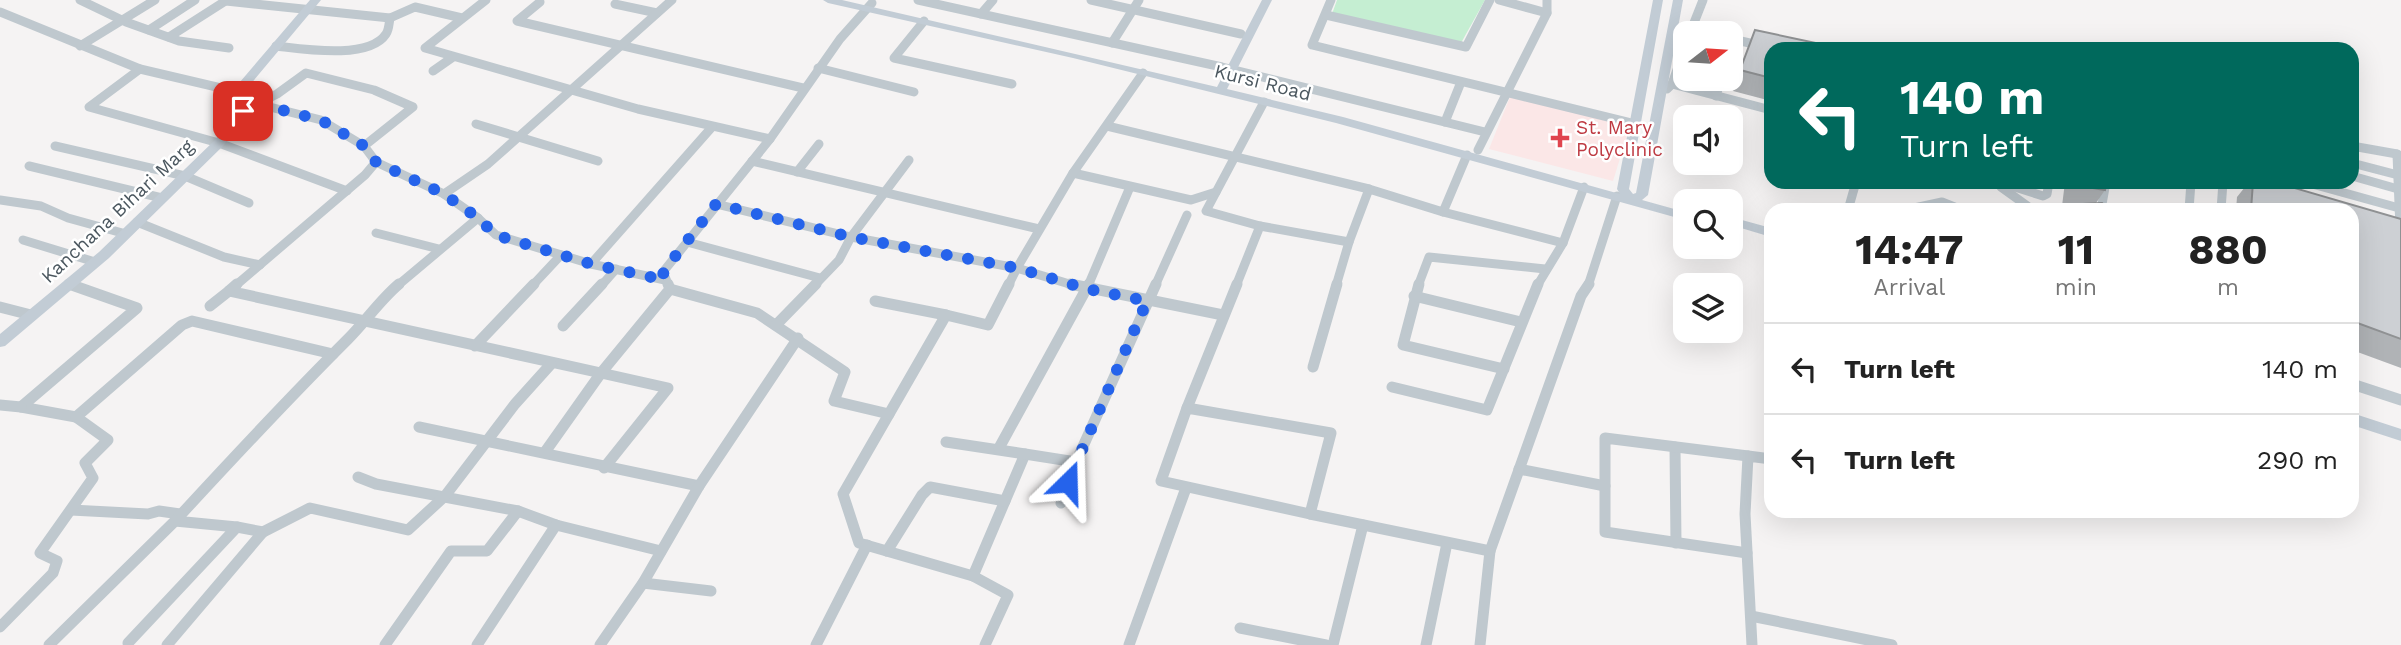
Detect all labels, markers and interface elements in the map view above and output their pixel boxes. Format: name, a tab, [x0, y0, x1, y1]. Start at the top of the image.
north arrow	[1673, 21, 1743, 91]
map controls	[1673, 21, 1743, 343]
street label: Kursi Road	[1212, 59, 1314, 106]
text: 140 m	[1900, 68, 2044, 126]
icon: left	[1785, 70, 1876, 161]
pin	[213, 81, 273, 141]
icon: arrive	[224, 92, 262, 130]
button: sound	[1673, 105, 1743, 175]
place label: St. Mary Polyclinic	[1576, 116, 1663, 161]
text: Turn left	[1900, 127, 2033, 165]
marker: St. Mary Polyclinic	[1550, 128, 1570, 148]
street label: Kanchana Bihari Marg	[36, 134, 199, 288]
button: search	[1673, 189, 1743, 259]
text: 14:47	[1855, 225, 1964, 274]
text: 11	[2058, 225, 2094, 274]
text: 880	[2188, 225, 2268, 274]
button: layers	[1673, 273, 1743, 343]
text: Arrival	[1873, 274, 1945, 301]
text: min	[2055, 274, 2097, 301]
text: m	[2217, 274, 2239, 301]
icon: left	[1785, 350, 1823, 388]
text: Turn left	[1844, 354, 1955, 384]
text: 140 m	[2262, 354, 2338, 384]
icon: left	[1785, 441, 1823, 479]
position arrow	[1031, 445, 1105, 519]
text: Turn left	[1844, 445, 1955, 475]
text: 290 m	[2257, 445, 2338, 475]

